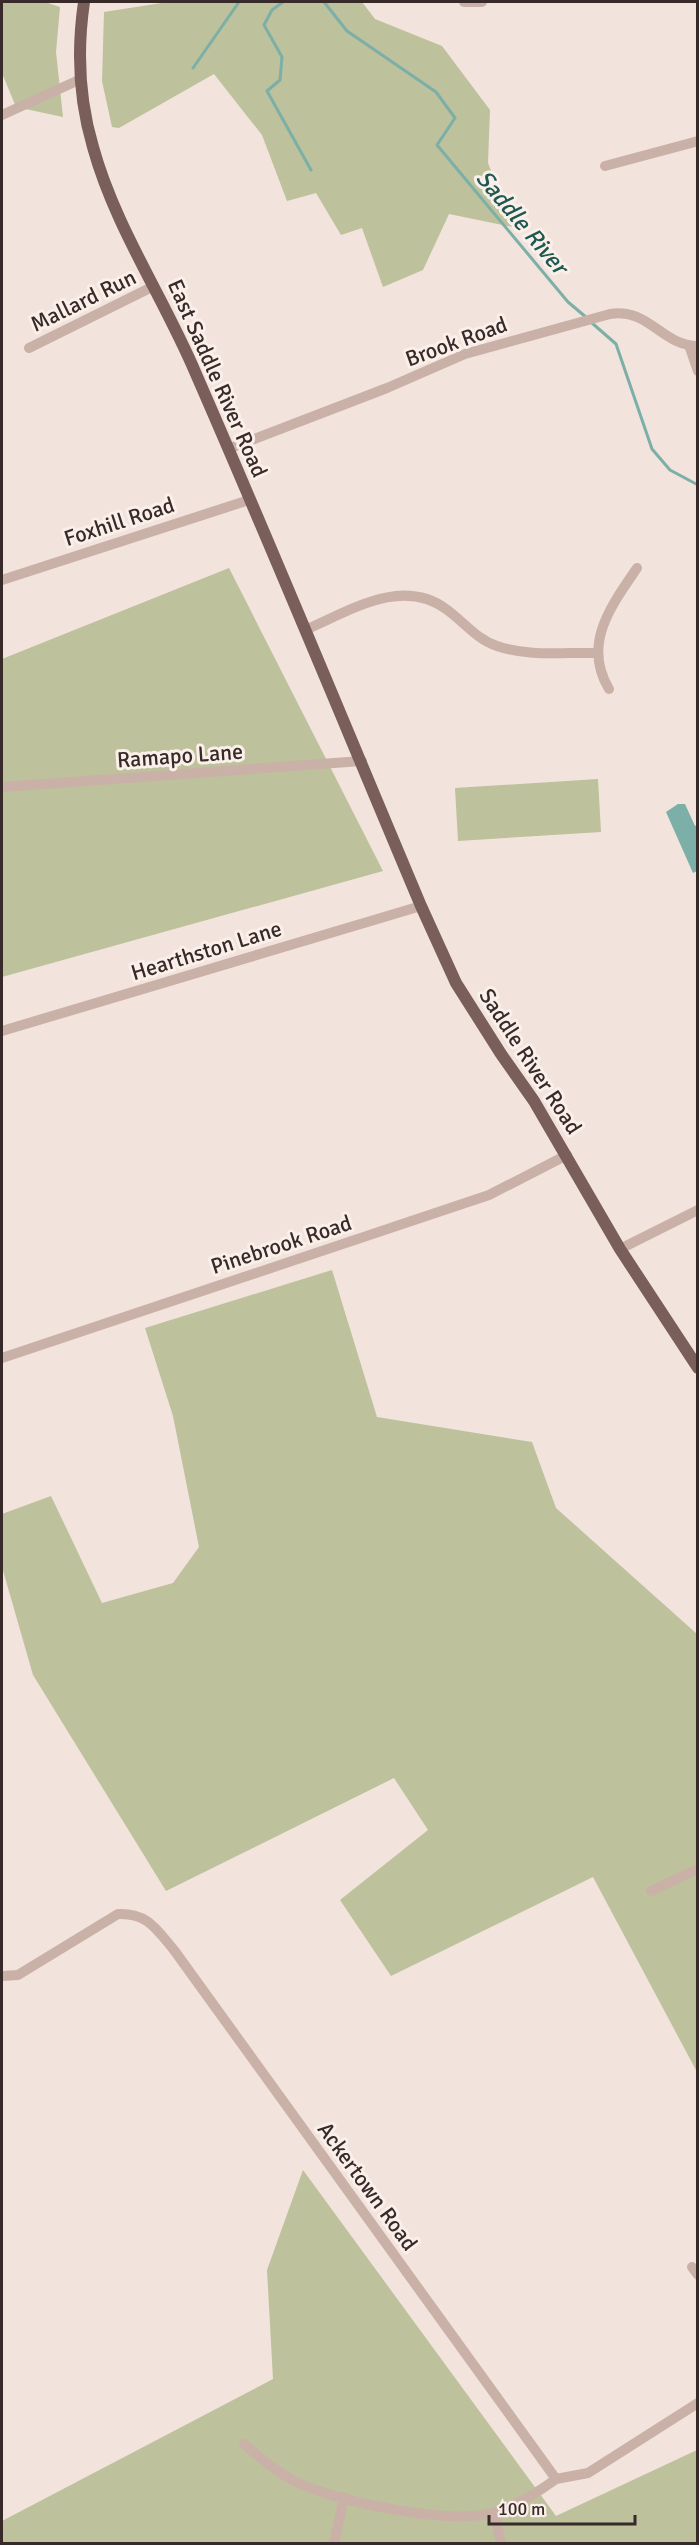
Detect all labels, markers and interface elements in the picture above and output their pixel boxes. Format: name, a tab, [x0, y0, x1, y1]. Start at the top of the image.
water label: Saddle River	[470, 164, 576, 283]
street label: Mallard Run	[26, 263, 140, 338]
street label: East Saddle River Road	[162, 275, 273, 481]
street label: Brook Road	[402, 311, 511, 372]
street label: Foxhill Road	[60, 491, 178, 552]
street label: Ramapo Lane	[116, 738, 244, 773]
street label: Hearthston Lane	[128, 915, 285, 986]
street label: Saddle River Road	[473, 983, 588, 1139]
street label: Pinebrook Road	[207, 1209, 355, 1280]
street label: Ackertown Road	[312, 2117, 423, 2256]
scale bar	[489, 2488, 634, 2526]
text: 100 m	[498, 2498, 545, 2520]

